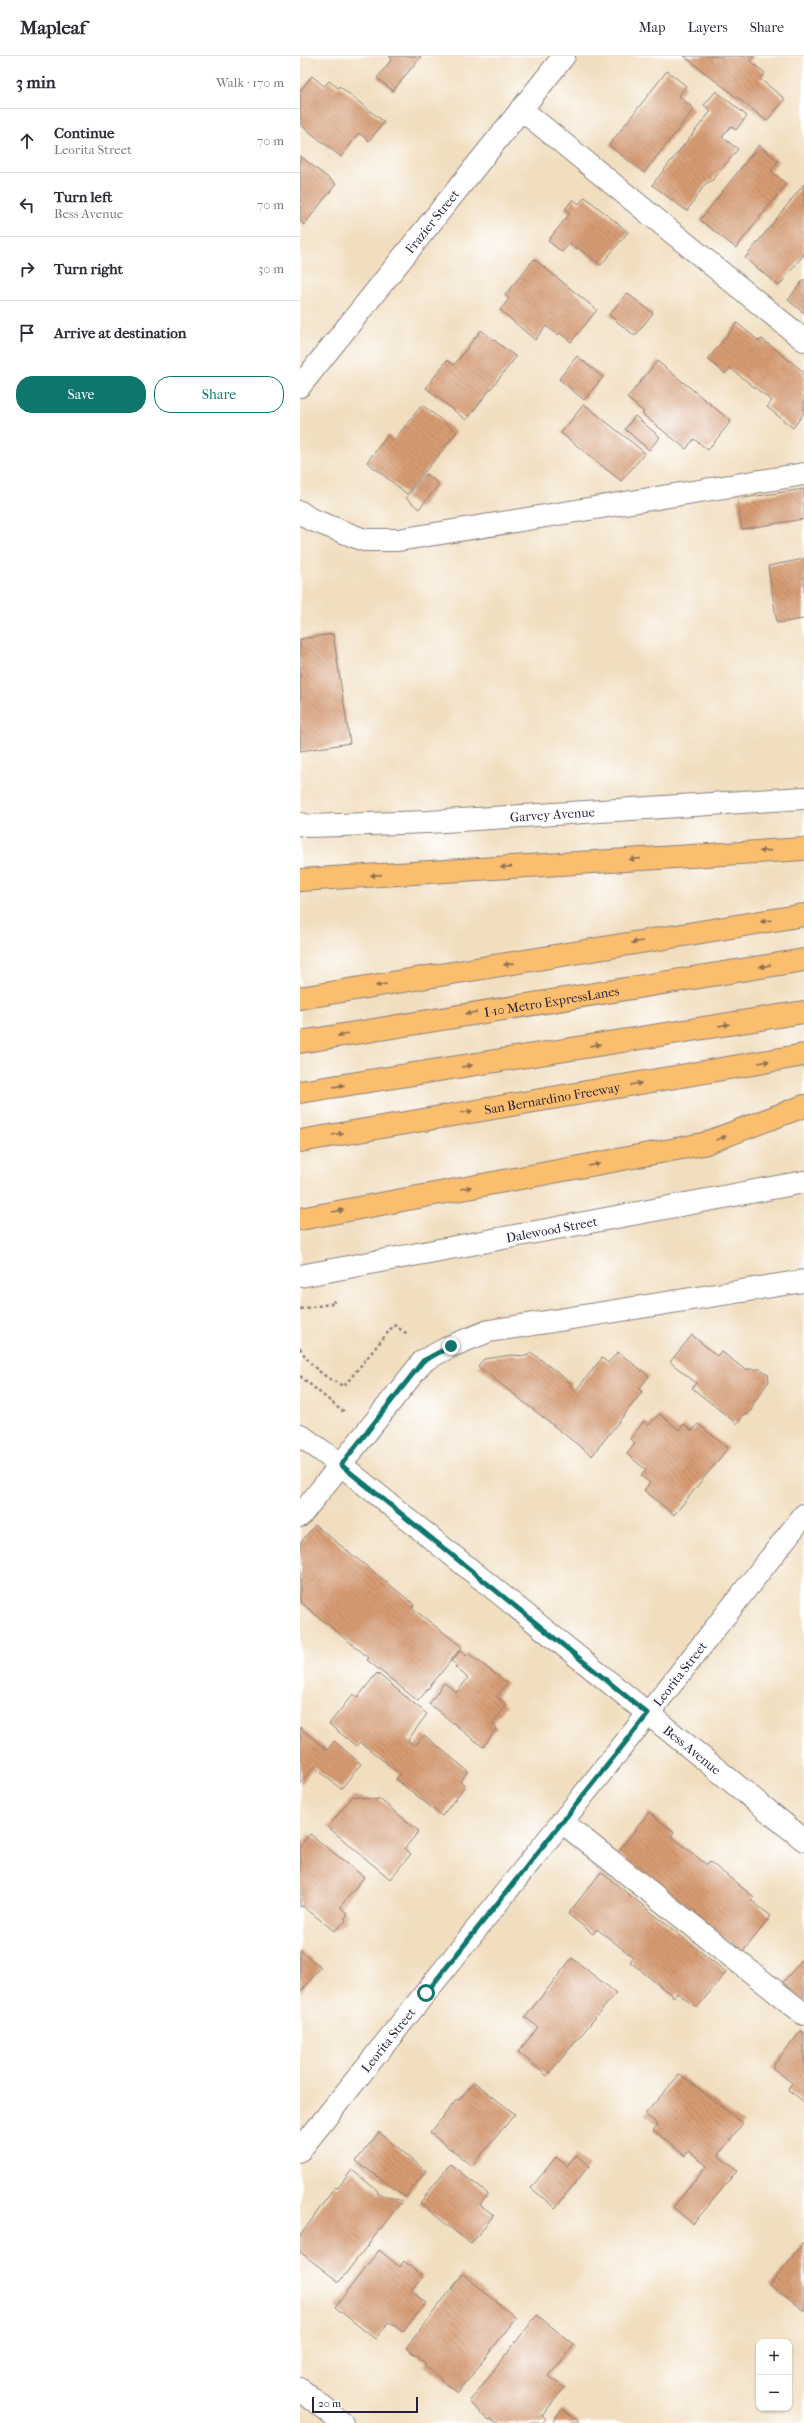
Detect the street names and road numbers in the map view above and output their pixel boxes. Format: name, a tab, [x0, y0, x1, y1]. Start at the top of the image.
street label: Frazier Street	[402, 186, 462, 256]
street label: Garvey Avenue	[510, 804, 596, 824]
street label: I-10 Metro ExpressLanes	[483, 983, 620, 1019]
street label: San Bernardino Freeway	[483, 1079, 623, 1117]
street label: Dalewood Street	[505, 1213, 599, 1245]
street label: Leorita Street	[650, 1638, 710, 1709]
street label: Bess Avenue	[661, 1722, 724, 1778]
street label: Leorita Street	[358, 2004, 418, 2075]

